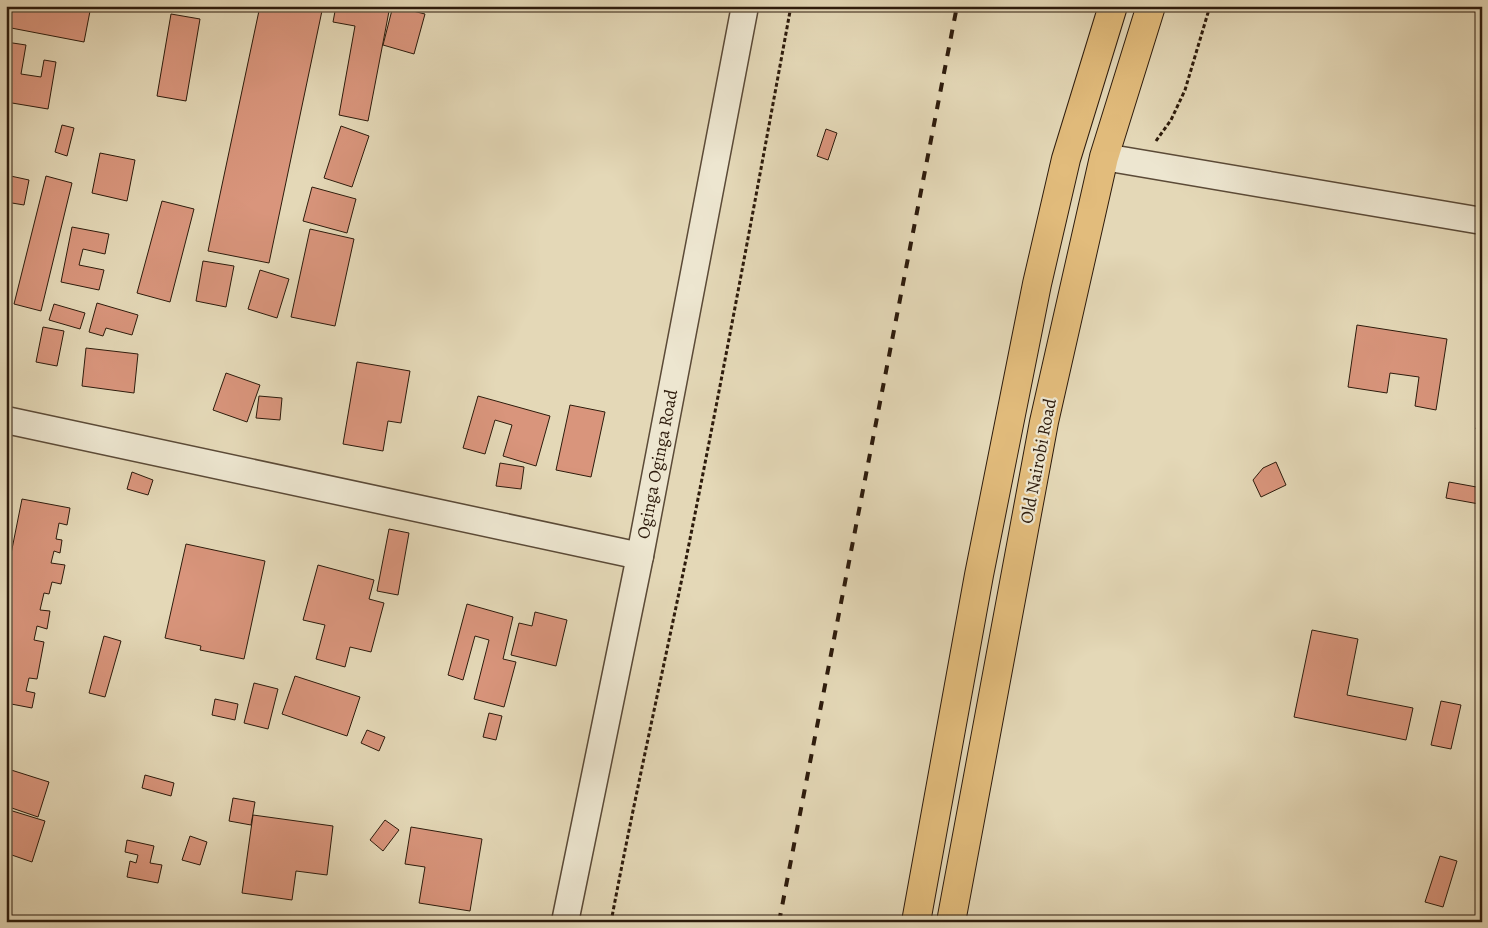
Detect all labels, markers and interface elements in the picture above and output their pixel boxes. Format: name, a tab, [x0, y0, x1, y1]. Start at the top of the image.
street label: Oginga Oginga Road	[631, 387, 683, 541]
street label: Old Nairobi Road	[1014, 396, 1062, 526]

